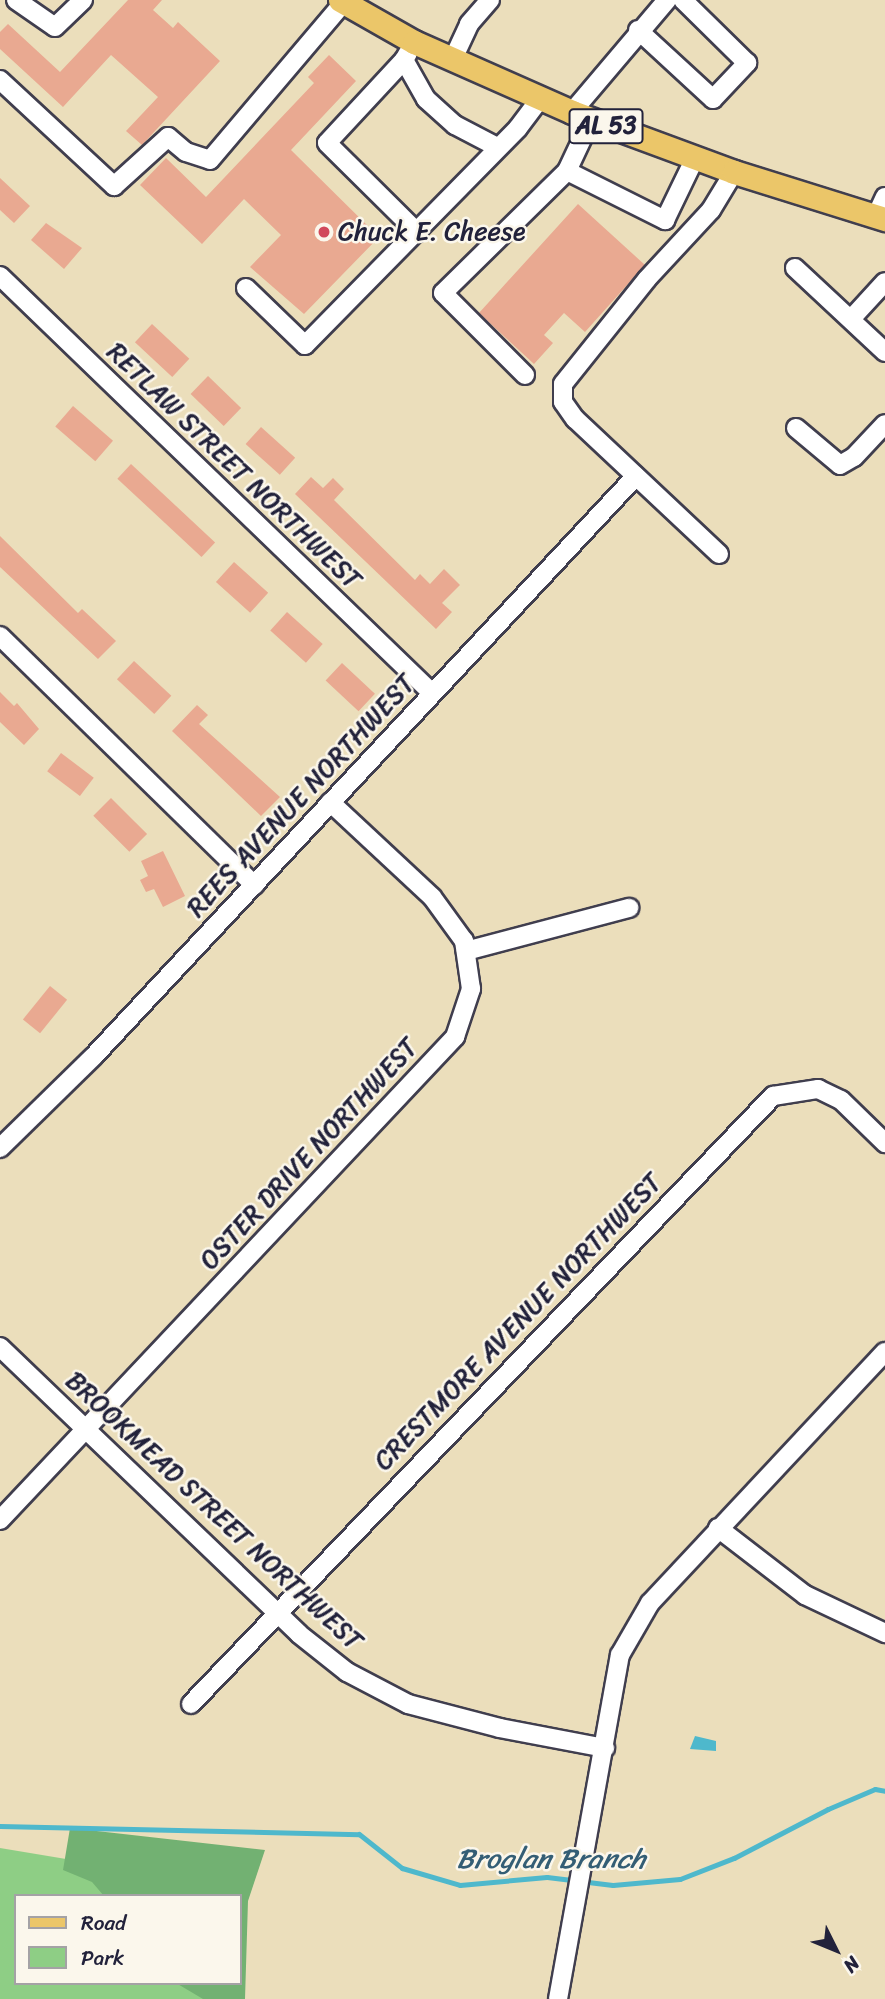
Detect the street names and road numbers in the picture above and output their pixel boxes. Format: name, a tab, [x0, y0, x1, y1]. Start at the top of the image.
road number: AL 53	[568, 106, 644, 146]
street label: RETLAW STREET NORTHWEST	[101, 336, 367, 596]
street label: REES AVENUE NORTHWEST	[182, 670, 420, 922]
street label: OSTER DRIVE NORTHWEST	[193, 1031, 425, 1277]
street label: CRESTMORE AVENUE NORTHWEST	[368, 1168, 668, 1476]
street label: BROOKMEAD STREET NORTHWEST	[58, 1364, 370, 1658]

